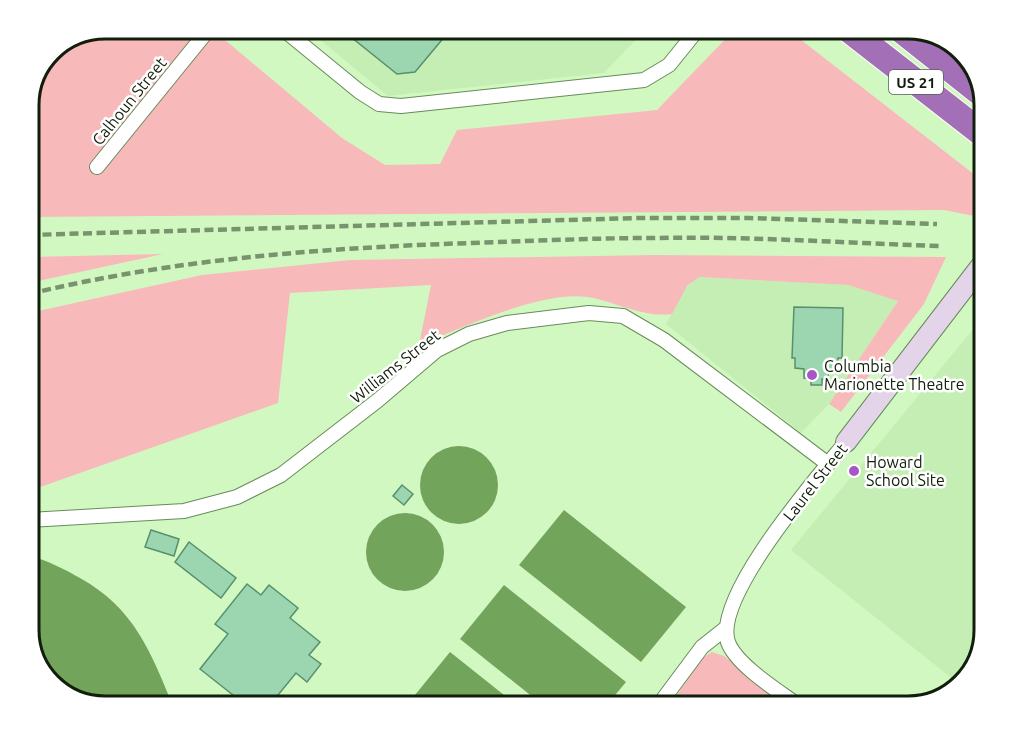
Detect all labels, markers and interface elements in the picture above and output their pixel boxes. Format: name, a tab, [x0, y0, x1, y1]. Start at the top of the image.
street label: Calhoun Street	[88, 53, 170, 148]
road number: US 21	[889, 70, 943, 94]
street label: Williams Street	[347, 325, 444, 407]
place label: Columbia Marionette Theatre	[824, 357, 965, 393]
marker: Columbia Marionette Theatre	[805, 368, 819, 382]
street label: Laurel Street	[779, 439, 851, 524]
place label: Howard School Site	[866, 453, 945, 489]
marker: Howard School Site	[847, 464, 861, 478]

